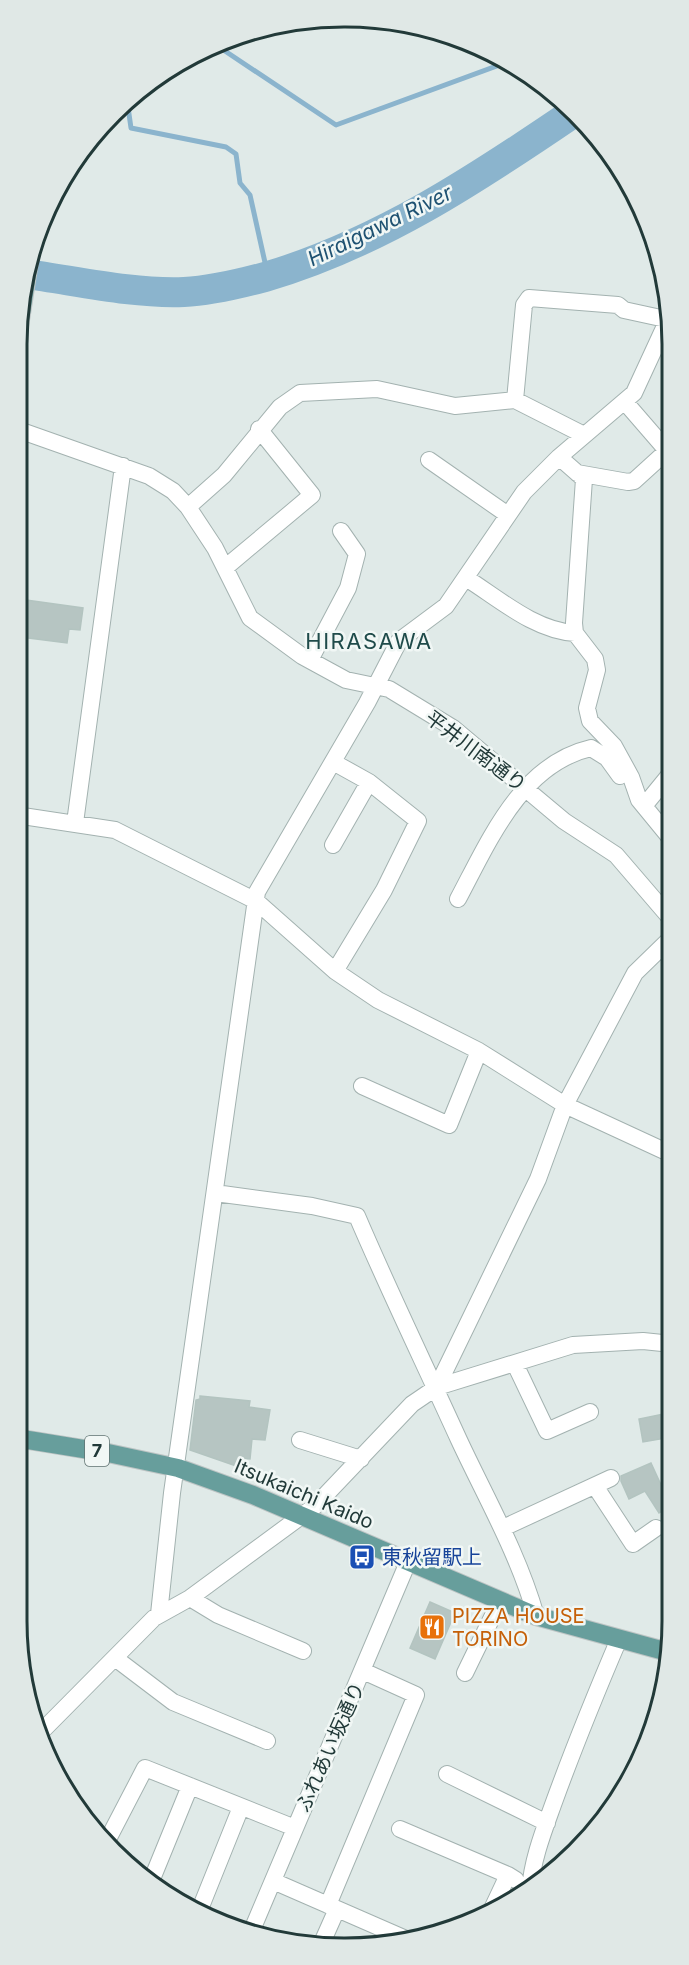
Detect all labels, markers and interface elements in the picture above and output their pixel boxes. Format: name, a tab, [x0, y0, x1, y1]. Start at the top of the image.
water label: Hiraigawa River	[303, 179, 457, 271]
district label: HIRASAWA	[305, 628, 433, 654]
street label: 平井川南通り	[421, 705, 531, 797]
road number: 7	[85, 1436, 109, 1466]
street label: Itsukaichi Kaido	[231, 1454, 377, 1534]
bus stop icon: 東秋留駅上	[347, 1542, 377, 1572]
place label: 東秋留駅上	[382, 1545, 482, 1569]
place label: PIZZA HOUSE TORINO	[452, 1604, 585, 1651]
restaurant icon: PIZZA HOUSE TORINO	[417, 1612, 447, 1642]
street label: ふれあい坂通り	[291, 1678, 369, 1816]

